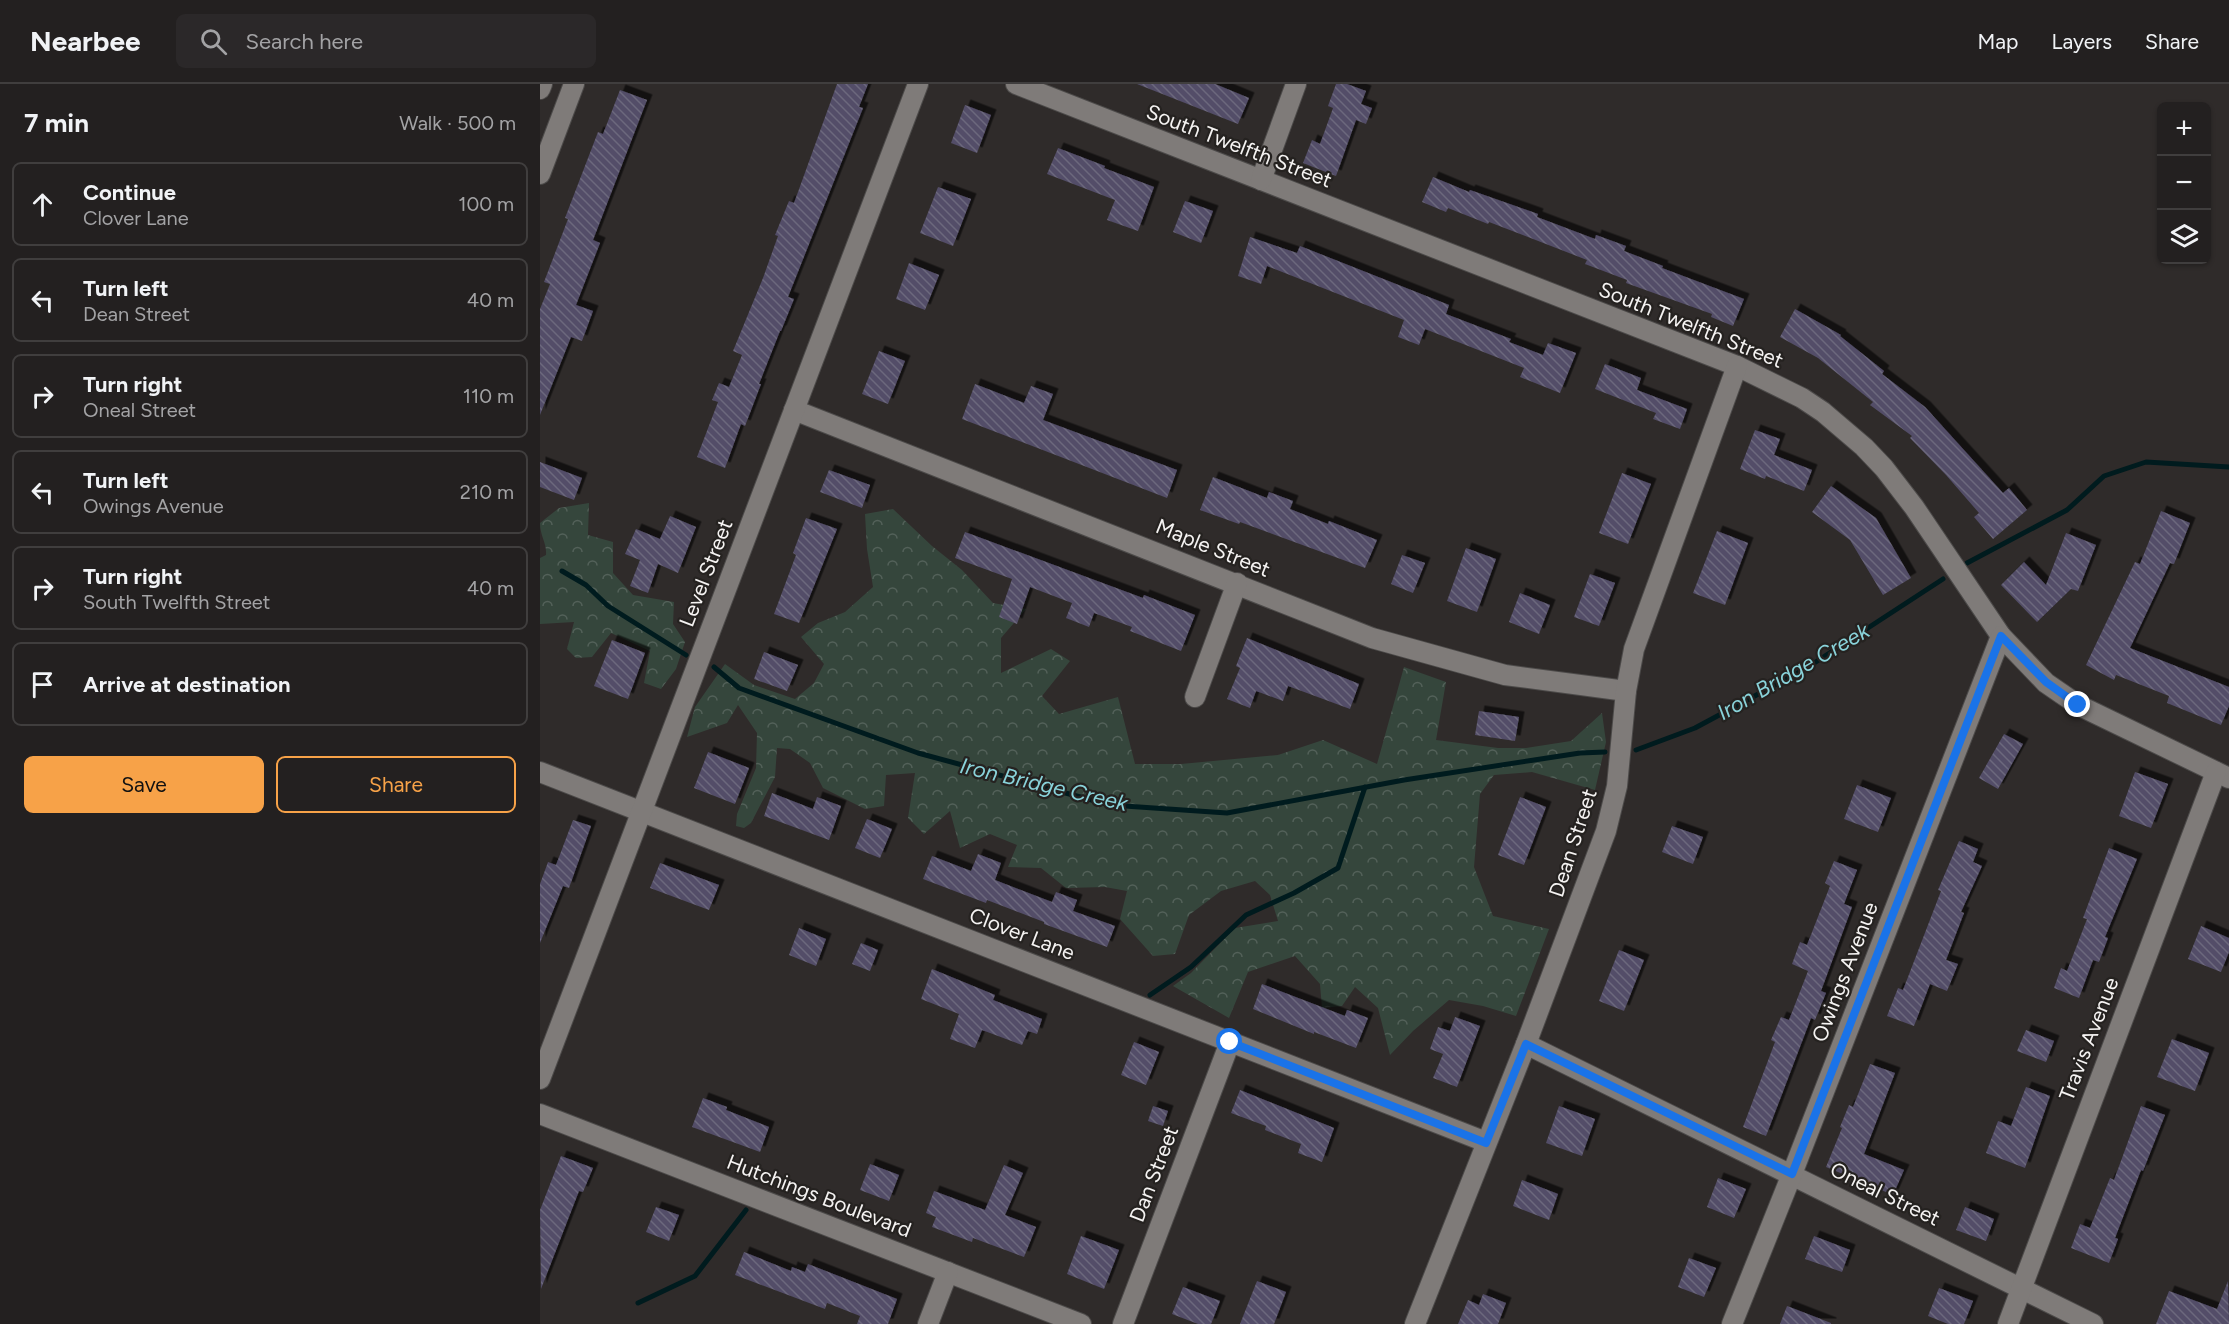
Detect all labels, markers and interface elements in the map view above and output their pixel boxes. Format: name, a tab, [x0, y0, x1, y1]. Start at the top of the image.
search box	[176, 14, 596, 68]
text: Nearbee	[30, 24, 140, 58]
icon: search	[197, 25, 230, 58]
text: Search here	[245, 28, 363, 55]
text: Map	[1978, 29, 2018, 54]
text: Layers	[2051, 29, 2112, 54]
text: Share	[2145, 29, 2199, 54]
street label: South Twelfth Street	[1143, 99, 1336, 192]
map controls	[2157, 102, 2211, 264]
button: +	[2157, 102, 2211, 156]
text: 7 min	[24, 107, 89, 139]
text: Walk · 500 m	[399, 111, 516, 135]
button: −	[2157, 156, 2211, 210]
text: Continue	[83, 179, 176, 206]
icon: ahead	[26, 188, 59, 221]
text: 100 m	[458, 192, 514, 216]
text: Clover Lane	[83, 206, 189, 230]
button: layers	[2157, 210, 2211, 264]
text: Turn left	[83, 275, 169, 302]
street label: South Twelfth Street	[1595, 276, 1787, 373]
icon: left	[26, 284, 59, 317]
text: 40 m	[467, 288, 514, 312]
text: Dean Street	[83, 302, 190, 326]
text: Turn right	[83, 371, 182, 398]
icon: right	[26, 380, 59, 413]
text: 110 m	[463, 384, 514, 408]
text: Oneal Street	[83, 398, 196, 422]
text: Turn left	[83, 467, 169, 494]
icon: left	[26, 476, 59, 509]
text: 210 m	[460, 480, 514, 504]
text: Owings Avenue	[83, 494, 224, 518]
street label: Maple Street	[1152, 513, 1274, 582]
street label: Level Street	[674, 516, 737, 630]
text: Turn right	[83, 563, 182, 590]
icon: right	[26, 572, 59, 605]
text: 40 m	[467, 576, 514, 600]
text: South Twelfth Street	[83, 590, 270, 614]
water label: Iron Bridge Creek	[1712, 616, 1875, 726]
icon: arrive	[26, 668, 59, 701]
text: Arrive at destination	[83, 671, 291, 698]
route end	[2064, 691, 2090, 717]
water label: Iron Bridge Creek	[957, 752, 1132, 817]
button: Save	[24, 756, 264, 813]
button: Share	[276, 756, 516, 813]
street label: Dean Street	[1543, 786, 1602, 900]
street label: Owings Avenue	[1806, 898, 1883, 1045]
street label: Clover Lane	[966, 902, 1078, 965]
street label: Travis Avenue	[2054, 974, 2124, 1104]
route start	[1216, 1028, 1242, 1054]
street label: Dan Street	[1124, 1122, 1183, 1225]
street label: Hutchings Boulevard	[723, 1149, 915, 1242]
street label: Oneal Street	[1826, 1156, 1944, 1231]

